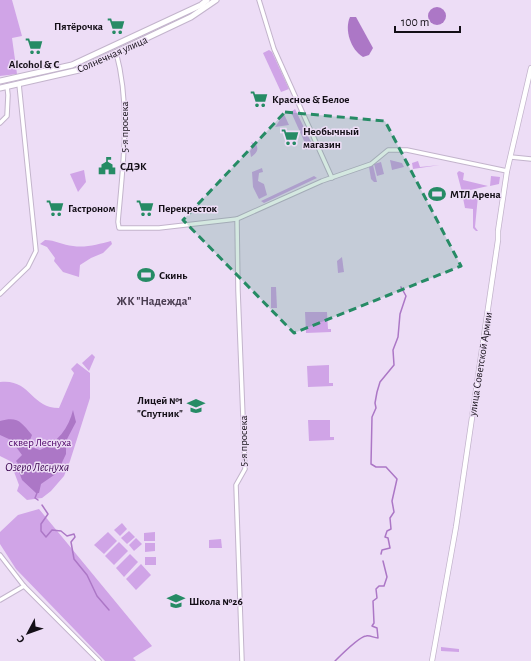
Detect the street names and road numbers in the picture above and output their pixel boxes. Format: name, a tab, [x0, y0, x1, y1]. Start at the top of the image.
street label: Солнечная улица	[75, 34, 149, 75]
street label: 5-я просека	[119, 102, 130, 152]
street label: улица Советской Армии	[467, 311, 494, 418]
street label: 5-я просека	[238, 416, 249, 466]

